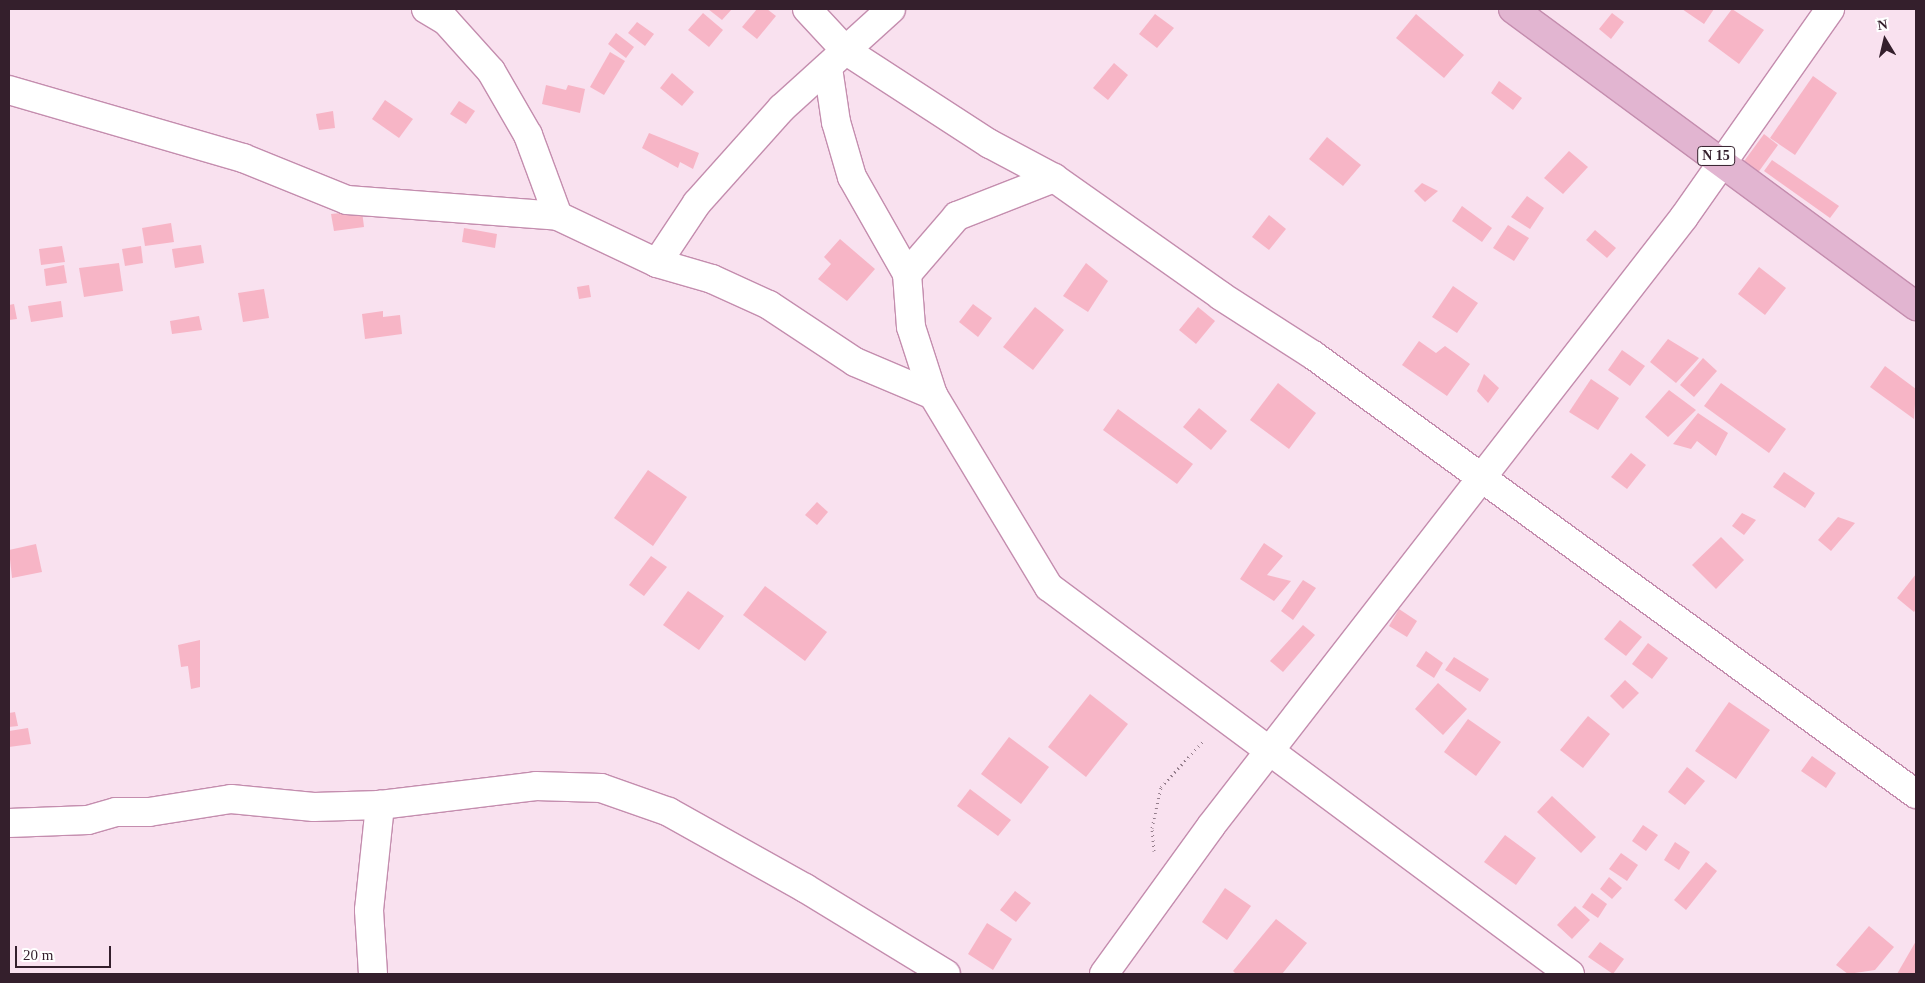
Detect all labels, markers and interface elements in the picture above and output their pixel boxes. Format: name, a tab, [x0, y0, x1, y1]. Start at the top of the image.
north arrow	[1860, 15, 1910, 65]
text: N	[1876, 16, 1889, 33]
road number: N 15	[1696, 144, 1736, 168]
scale bar	[18, 936, 114, 968]
text: 20 m	[23, 947, 53, 963]

